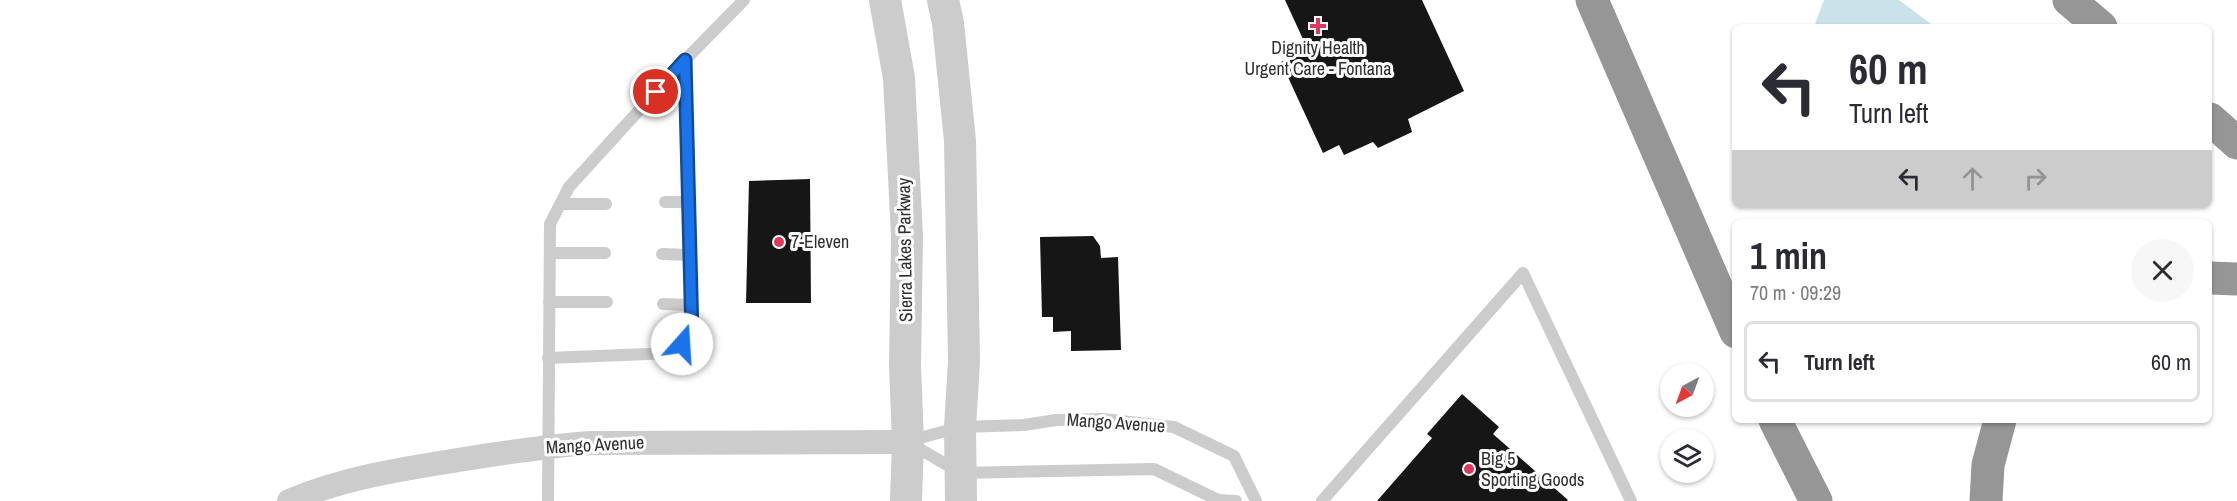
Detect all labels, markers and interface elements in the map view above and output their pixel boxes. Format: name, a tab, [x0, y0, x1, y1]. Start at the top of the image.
marker: Dignity Health Urgent Care - Fontana	[1309, 17, 1327, 35]
place label: Dignity Health Urgent Care - Fontana	[1245, 35, 1391, 81]
text: 60 m	[1849, 41, 1928, 97]
icon: left	[1750, 48, 1828, 126]
pin	[630, 66, 681, 117]
icon: arrive	[639, 75, 672, 108]
text: Turn left	[1849, 95, 1928, 131]
icon: left	[1893, 162, 1926, 195]
icon: ahead	[1956, 162, 1989, 195]
icon: right	[2019, 162, 2052, 195]
street label: Sierra Lakes Parkway	[891, 177, 918, 322]
place label: 7-Eleven	[791, 229, 849, 254]
text: 1 min	[1750, 232, 1827, 280]
marker: 7-Eleven	[772, 235, 786, 249]
button: close	[2131, 239, 2194, 302]
text: 70 m · 09:29	[1750, 279, 1841, 306]
position arrow	[650, 312, 714, 376]
icon: left	[1753, 345, 1786, 378]
text: Turn left	[1804, 347, 1875, 377]
text: 60 m	[2151, 347, 2191, 377]
north arrow	[1660, 363, 1714, 417]
map controls	[1660, 363, 1714, 483]
street label: Mango Avenue	[1066, 407, 1166, 438]
street label: Mango Avenue	[545, 429, 645, 460]
button: layers	[1660, 429, 1714, 483]
place label: Big 5 Sporting Goods	[1481, 446, 1584, 492]
marker: Big 5 Sporting Goods	[1462, 462, 1476, 476]

